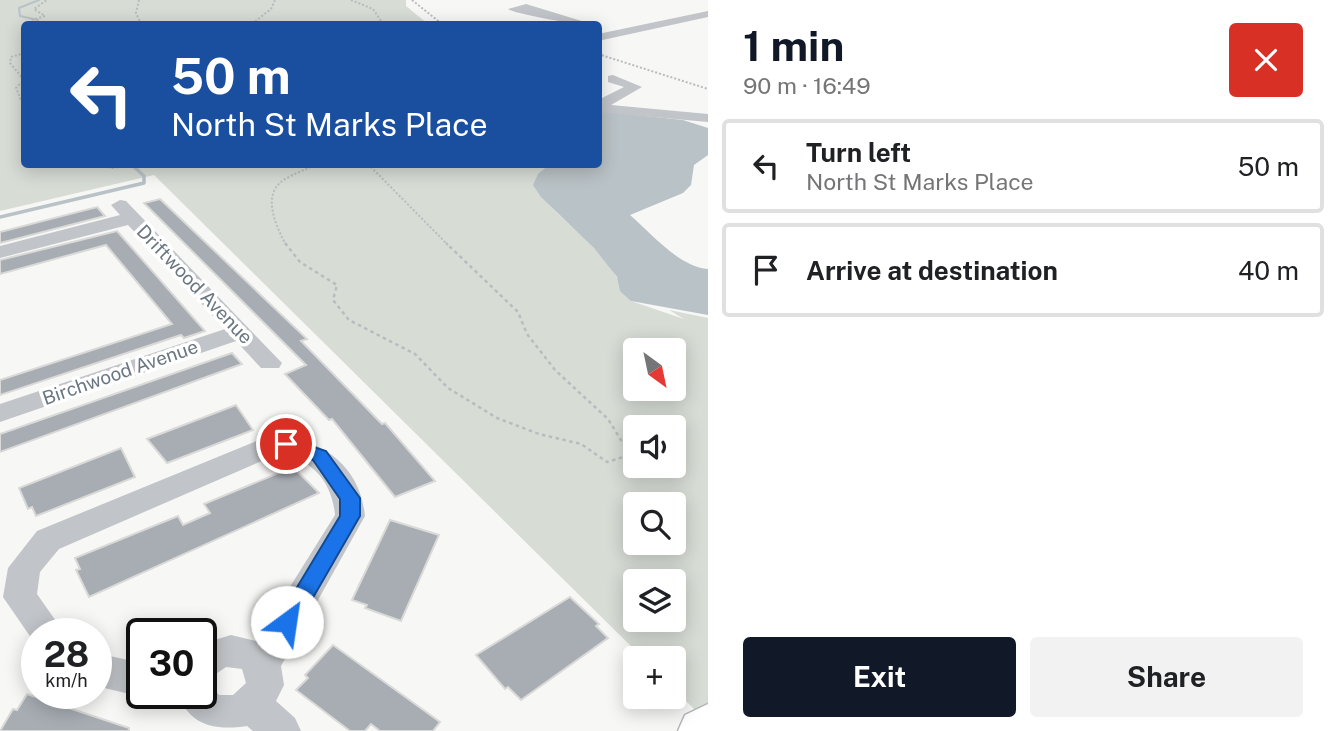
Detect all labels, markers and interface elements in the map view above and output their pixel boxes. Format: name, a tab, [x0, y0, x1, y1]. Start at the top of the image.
text: 1 min	[743, 21, 844, 70]
button: close	[1229, 23, 1303, 97]
text: 50 m	[171, 47, 291, 105]
icon: left	[56, 49, 147, 140]
text: 90 m · 16:49	[743, 72, 871, 99]
text: North St Marks Place	[171, 106, 488, 143]
text: Turn left	[806, 137, 911, 168]
icon: left	[747, 147, 785, 185]
text: 50 m	[1238, 151, 1299, 182]
text: North St Marks Place	[806, 168, 1034, 195]
street label: Driftwood Avenue	[133, 220, 257, 348]
icon: arrive	[747, 251, 785, 289]
text: Arrive at destination	[806, 255, 1058, 286]
text: 40 m	[1238, 255, 1299, 286]
street label: Birchwood Avenue	[39, 335, 201, 409]
north arrow	[623, 338, 686, 401]
map controls	[623, 338, 686, 709]
pin	[256, 414, 316, 474]
button: sound	[623, 415, 686, 478]
icon: arrive	[267, 425, 305, 463]
button: search	[623, 492, 686, 555]
button: layers	[623, 569, 686, 632]
position arrow	[250, 585, 324, 659]
speed limit sign: 30	[126, 618, 217, 709]
text: 28	[44, 634, 89, 675]
button: Exit	[743, 637, 1016, 717]
button: Share	[1030, 637, 1303, 717]
button: +	[623, 646, 686, 709]
text: km/h	[45, 670, 88, 691]

